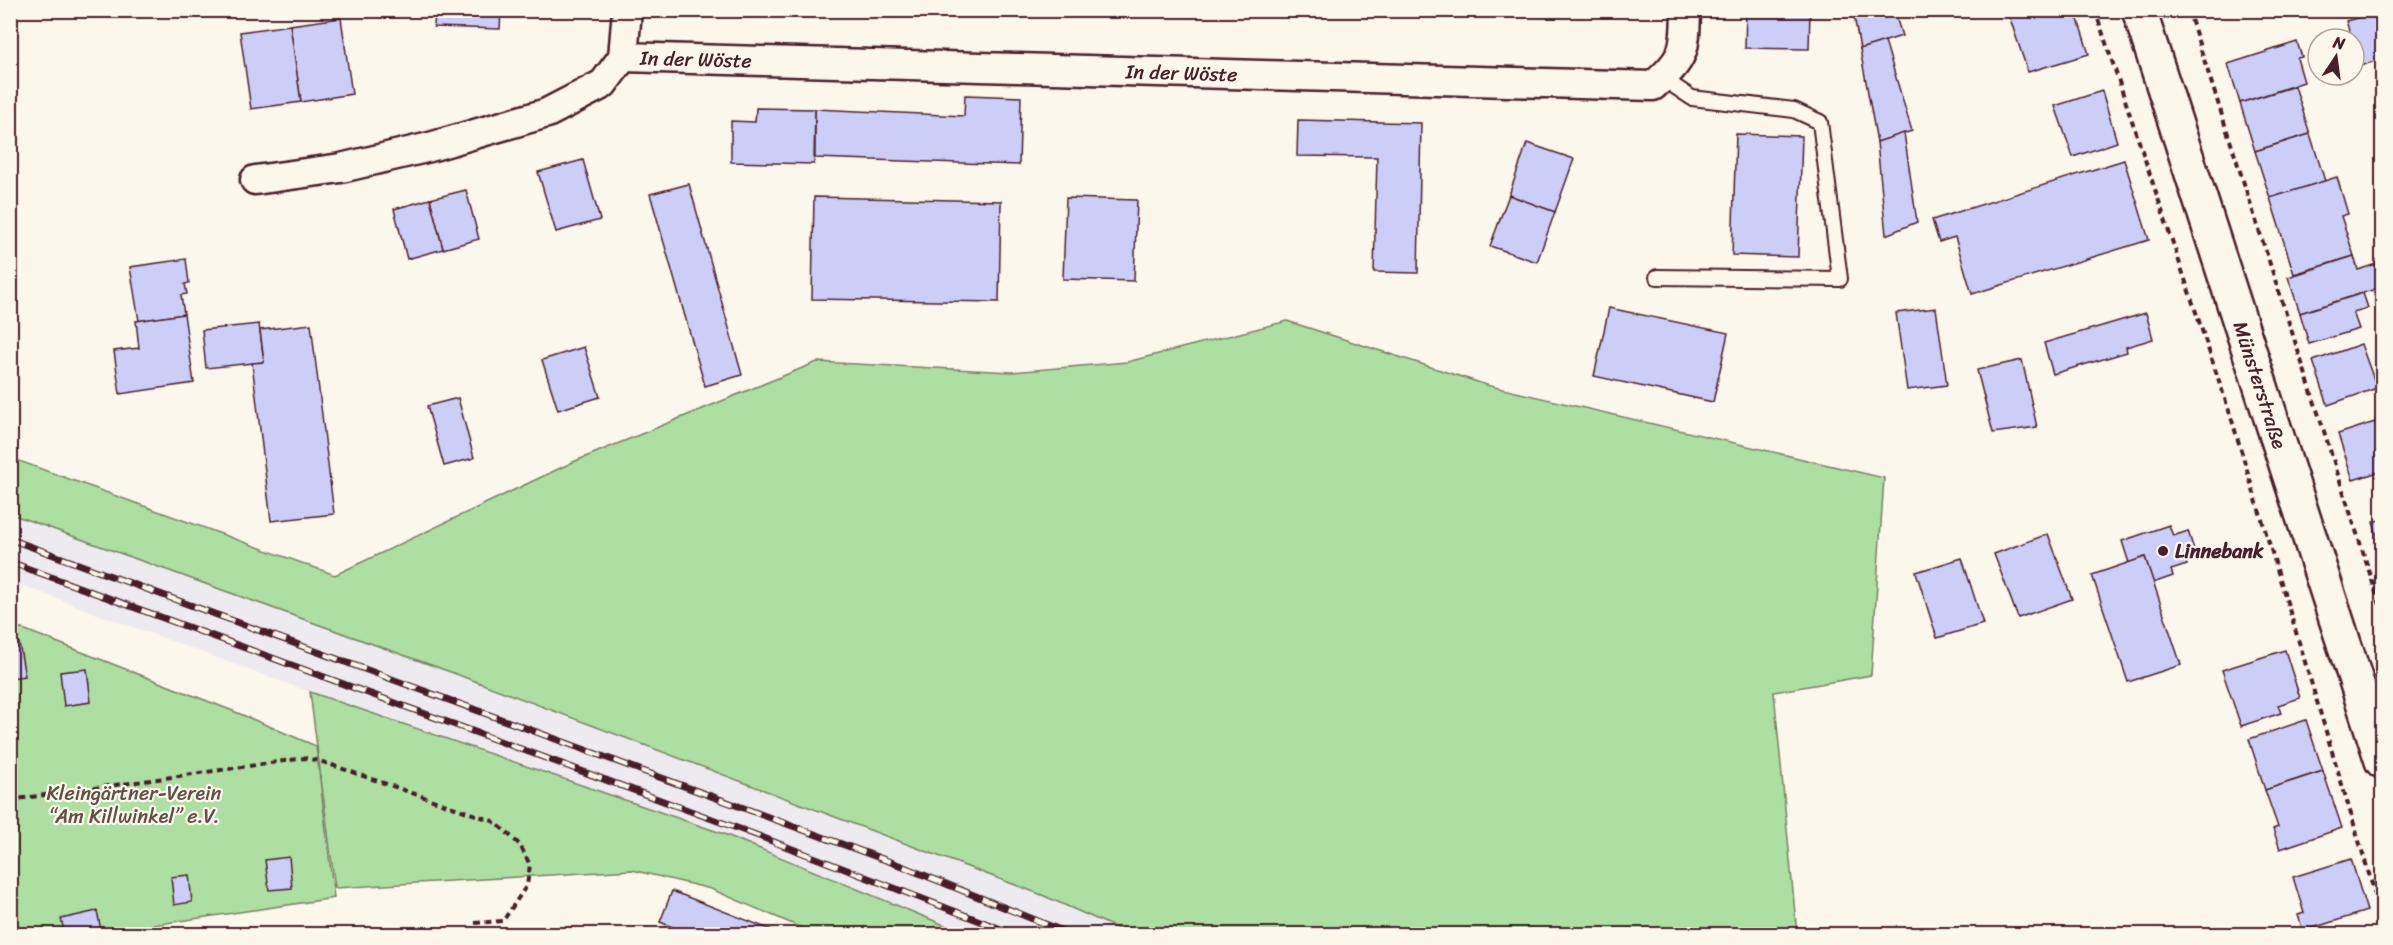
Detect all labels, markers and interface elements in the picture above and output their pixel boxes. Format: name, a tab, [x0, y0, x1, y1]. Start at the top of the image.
north arrow	[2306, 27, 2366, 87]
text: N	[2330, 27, 2349, 58]
street label: In der Wöste	[638, 40, 752, 78]
street label: In der Wöste	[1124, 54, 1238, 92]
street label: Münsterstraße	[2223, 316, 2297, 454]
place label: Linnebank	[2175, 534, 2264, 569]
marker: Linnebank	[2156, 544, 2170, 558]
park label: Kleingärtner-Verein “Am Killwinkel” e.V.	[47, 776, 222, 834]

